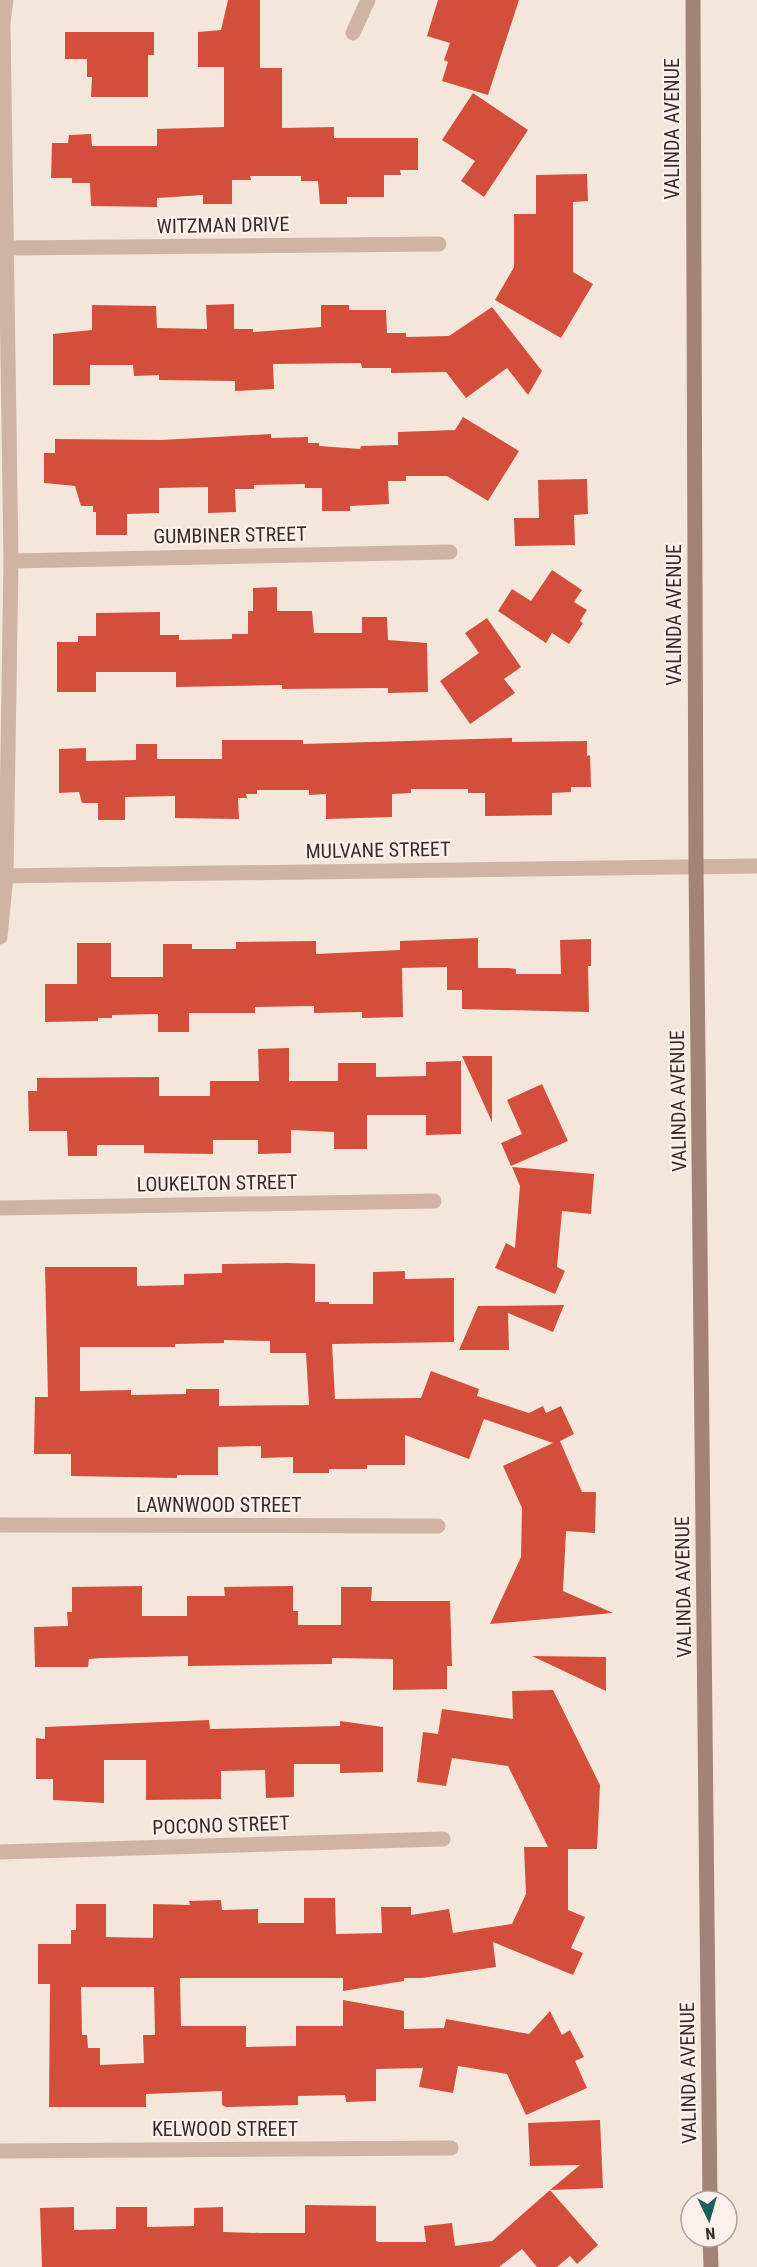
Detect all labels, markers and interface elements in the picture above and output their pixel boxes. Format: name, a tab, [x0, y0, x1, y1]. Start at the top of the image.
street label: VALINDA AVENUE	[660, 58, 684, 200]
street label: WITZMAN DRIVE	[156, 212, 290, 238]
street label: GUMBINER STREET	[153, 522, 307, 548]
street label: VALINDA AVENUE	[662, 544, 686, 686]
street label: MULVANE STREET	[305, 837, 451, 863]
street label: VALINDA AVENUE	[665, 1030, 691, 1172]
street label: LOUKELTON STREET	[136, 1170, 298, 1196]
street label: LAWNWOOD STREET	[136, 1493, 302, 1517]
street label: VALINDA AVENUE	[670, 1516, 696, 1658]
street label: POCONO STREET	[152, 1811, 290, 1839]
street label: VALINDA AVENUE	[675, 2002, 701, 2144]
street label: KELWOOD STREET	[152, 2117, 298, 2141]
north arrow	[679, 2189, 739, 2249]
text: N	[705, 2224, 716, 2243]

